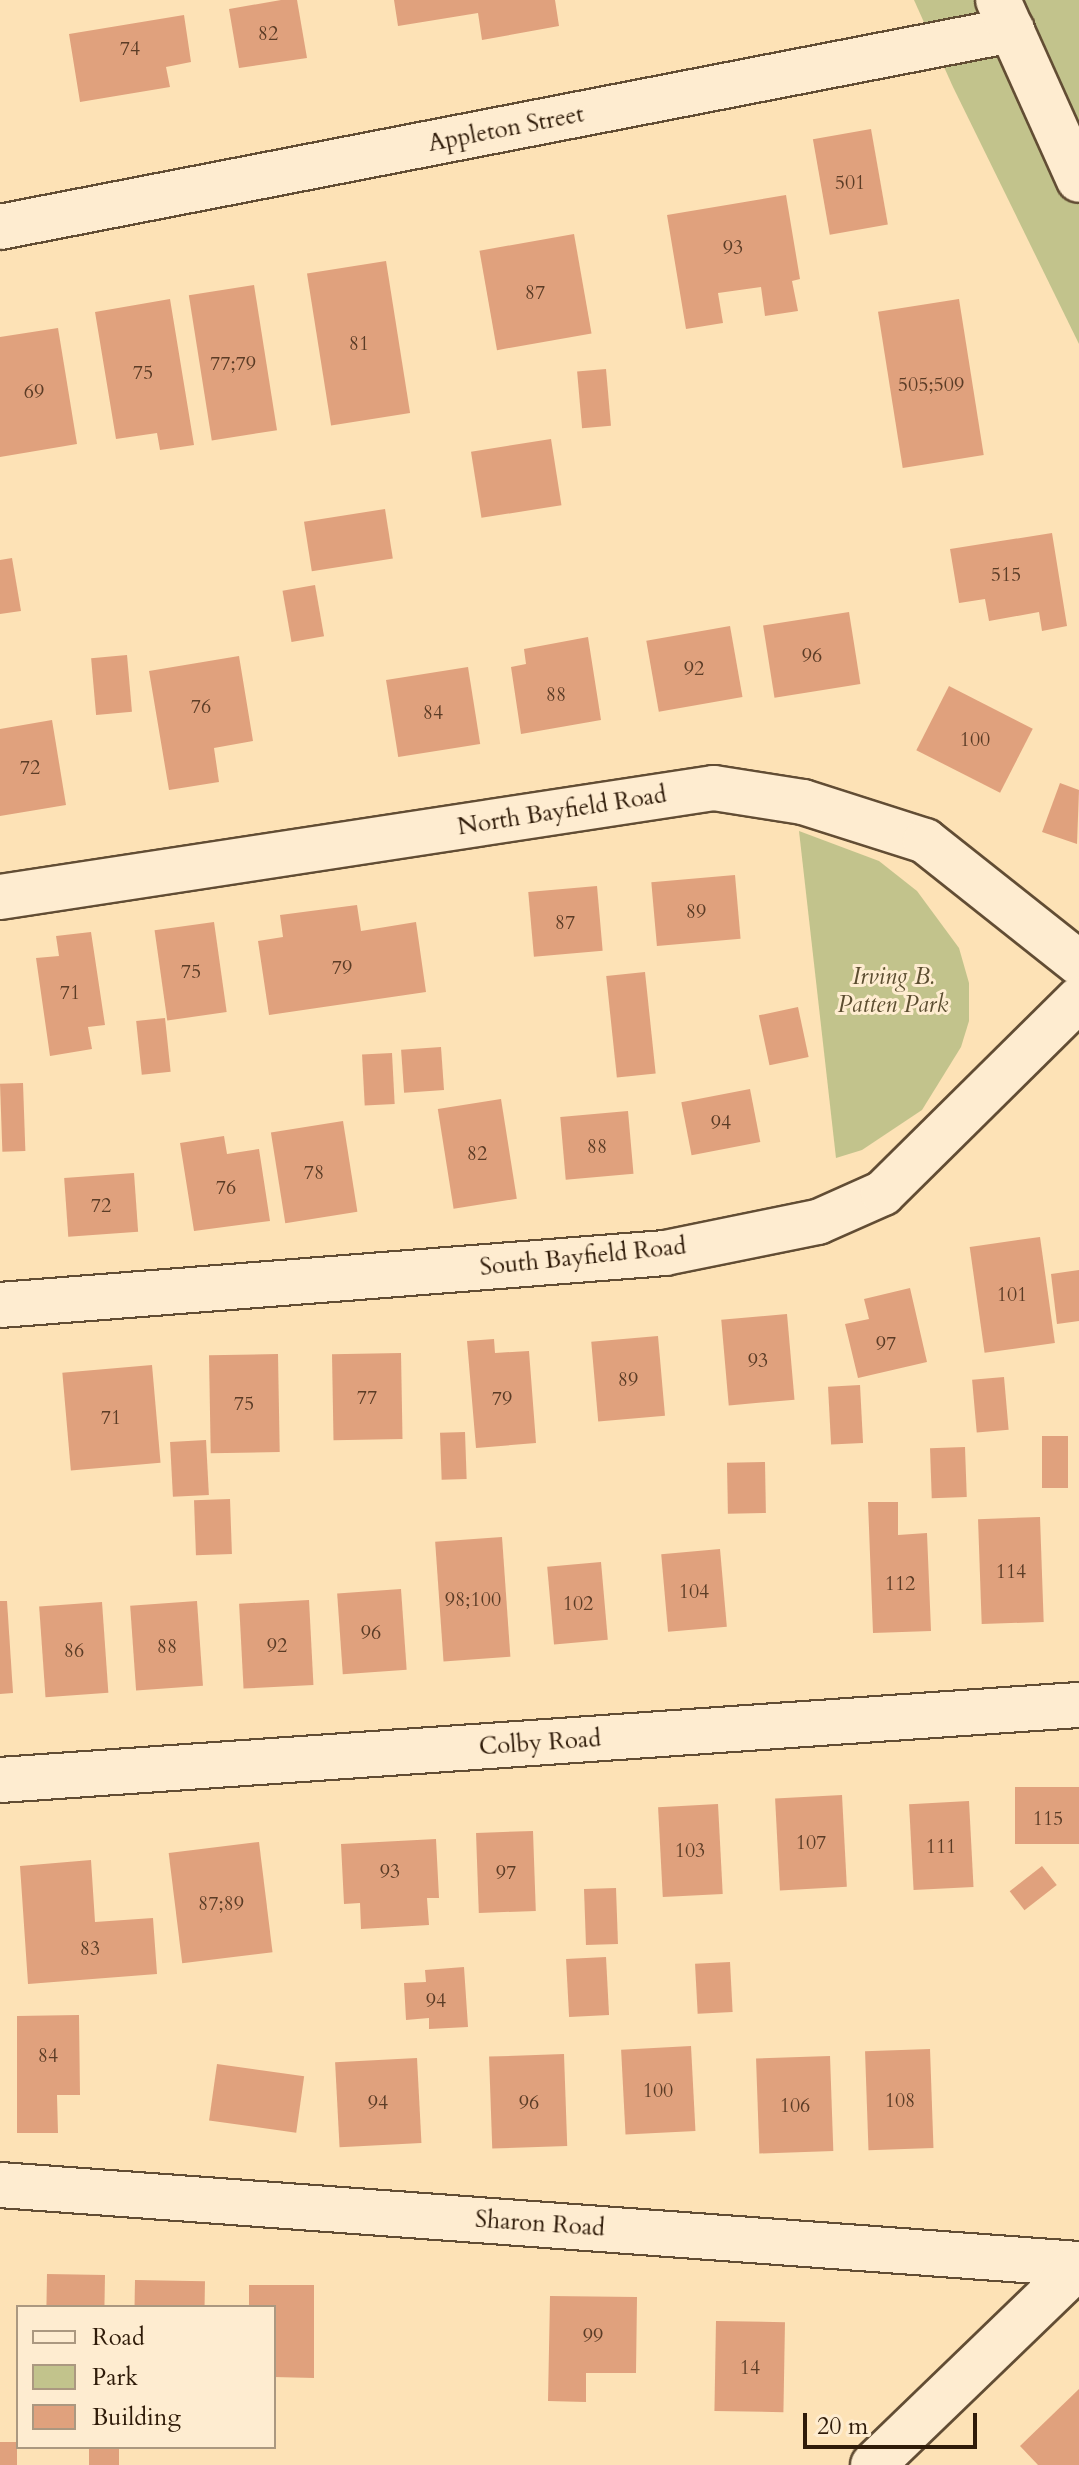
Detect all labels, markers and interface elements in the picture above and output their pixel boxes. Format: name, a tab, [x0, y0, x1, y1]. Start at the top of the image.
house number: 82	[258, 21, 278, 45]
house number: 74	[120, 36, 140, 60]
street label: Appleton Street	[426, 100, 586, 158]
house number: 501	[835, 170, 865, 194]
house number: 93	[723, 235, 743, 259]
house number: 87	[525, 280, 545, 304]
house number: 81	[349, 331, 369, 355]
house number: 77;79	[210, 351, 256, 375]
house number: 75	[133, 360, 153, 384]
house number: 505;509	[898, 372, 964, 396]
house number: 69	[24, 379, 44, 403]
house number: 515	[991, 562, 1021, 586]
house number: 96	[802, 643, 822, 667]
house number: 92	[684, 656, 704, 680]
house number: 88	[546, 682, 566, 706]
house number: 76	[191, 694, 211, 718]
house number: 84	[423, 700, 443, 724]
house number: 100	[960, 727, 990, 751]
house number: 72	[20, 755, 40, 779]
street label: North Bayfield Road	[455, 780, 669, 842]
house number: 89	[686, 899, 706, 923]
house number: 87	[555, 910, 575, 934]
house number: 79	[332, 955, 352, 979]
house number: 75	[181, 959, 201, 983]
park label: Irving B. Patten Park	[838, 963, 948, 1019]
house number: 71	[60, 980, 80, 1004]
house number: 94	[711, 1110, 731, 1134]
house number: 88	[587, 1134, 607, 1158]
house number: 82	[467, 1141, 487, 1165]
house number: 78	[304, 1160, 324, 1184]
house number: 76	[216, 1175, 236, 1199]
house number: 72	[91, 1193, 111, 1217]
street label: South Bayfield Road	[478, 1232, 688, 1282]
house number: 101	[997, 1282, 1027, 1306]
house number: 97	[876, 1331, 896, 1355]
house number: 93	[748, 1348, 768, 1372]
house number: 89	[618, 1367, 638, 1391]
house number: 77	[357, 1385, 377, 1409]
house number: 79	[492, 1386, 512, 1410]
house number: 75	[234, 1391, 254, 1415]
house number: 71	[101, 1405, 121, 1429]
house number: 114	[996, 1559, 1026, 1583]
house number: 112	[885, 1571, 915, 1595]
house number: 104	[679, 1579, 709, 1603]
house number: 98;100	[445, 1587, 501, 1611]
house number: 102	[563, 1591, 593, 1615]
house number: 96	[361, 1620, 381, 1644]
house number: 92	[267, 1633, 287, 1657]
house number: 88	[157, 1634, 177, 1658]
house number: 86	[64, 1638, 84, 1662]
street label: Colby Road	[478, 1724, 602, 1762]
house number: 115	[1033, 1806, 1063, 1830]
house number: 107	[796, 1830, 826, 1854]
house number: 111	[926, 1834, 956, 1858]
house number: 103	[675, 1838, 705, 1862]
house number: 93	[380, 1859, 400, 1883]
house number: 97	[496, 1860, 516, 1884]
house number: 87;89	[198, 1891, 244, 1915]
house number: 83	[80, 1936, 100, 1960]
house number: 94	[426, 1988, 446, 2012]
house number: 84	[38, 2043, 58, 2067]
house number: 100	[643, 2078, 673, 2102]
house number: 108	[885, 2088, 915, 2112]
house number: 94	[368, 2090, 388, 2114]
house number: 96	[519, 2090, 539, 2114]
house number: 106	[780, 2093, 810, 2117]
street label: Sharon Road	[474, 2205, 606, 2243]
legend	[16, 2305, 276, 2449]
text: Road	[92, 2321, 145, 2354]
house number: 99	[583, 2323, 603, 2347]
house number: 14	[740, 2355, 760, 2379]
text: Park	[92, 2361, 138, 2394]
scale bar	[807, 2397, 981, 2447]
text: Building	[92, 2401, 181, 2434]
text: 20 m	[817, 2410, 868, 2443]

